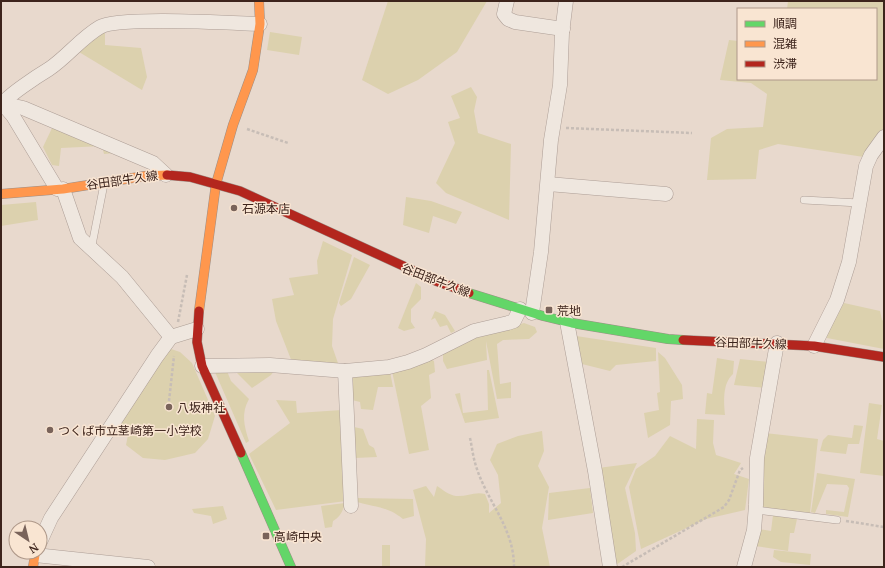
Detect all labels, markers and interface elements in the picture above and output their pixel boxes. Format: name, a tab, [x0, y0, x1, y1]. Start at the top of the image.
legend	[737, 8, 877, 80]
text: 順調	[773, 15, 797, 32]
text: 混雑	[773, 35, 797, 52]
text: 渋滞	[773, 55, 797, 72]
street label: 谷田部牛久線	[85, 167, 159, 193]
place label: 石源本店	[242, 200, 290, 217]
marker: 石源本店	[229, 203, 239, 213]
street label: 谷田部牛久線	[399, 259, 473, 301]
place label: 荒地	[557, 302, 581, 319]
marker: 荒地	[544, 305, 554, 315]
street label: 谷田部牛久線	[715, 333, 787, 353]
place label: 八坂神社	[177, 399, 225, 416]
marker: 八坂神社	[164, 402, 174, 412]
place label: つくば市立茎崎第一小学校	[58, 422, 202, 439]
marker: つくば市立茎崎第一小学校	[45, 425, 55, 435]
north arrow	[8, 520, 48, 560]
place label: 高崎中央	[274, 528, 322, 545]
marker: 高崎中央	[261, 531, 271, 541]
text: N	[26, 540, 42, 557]

